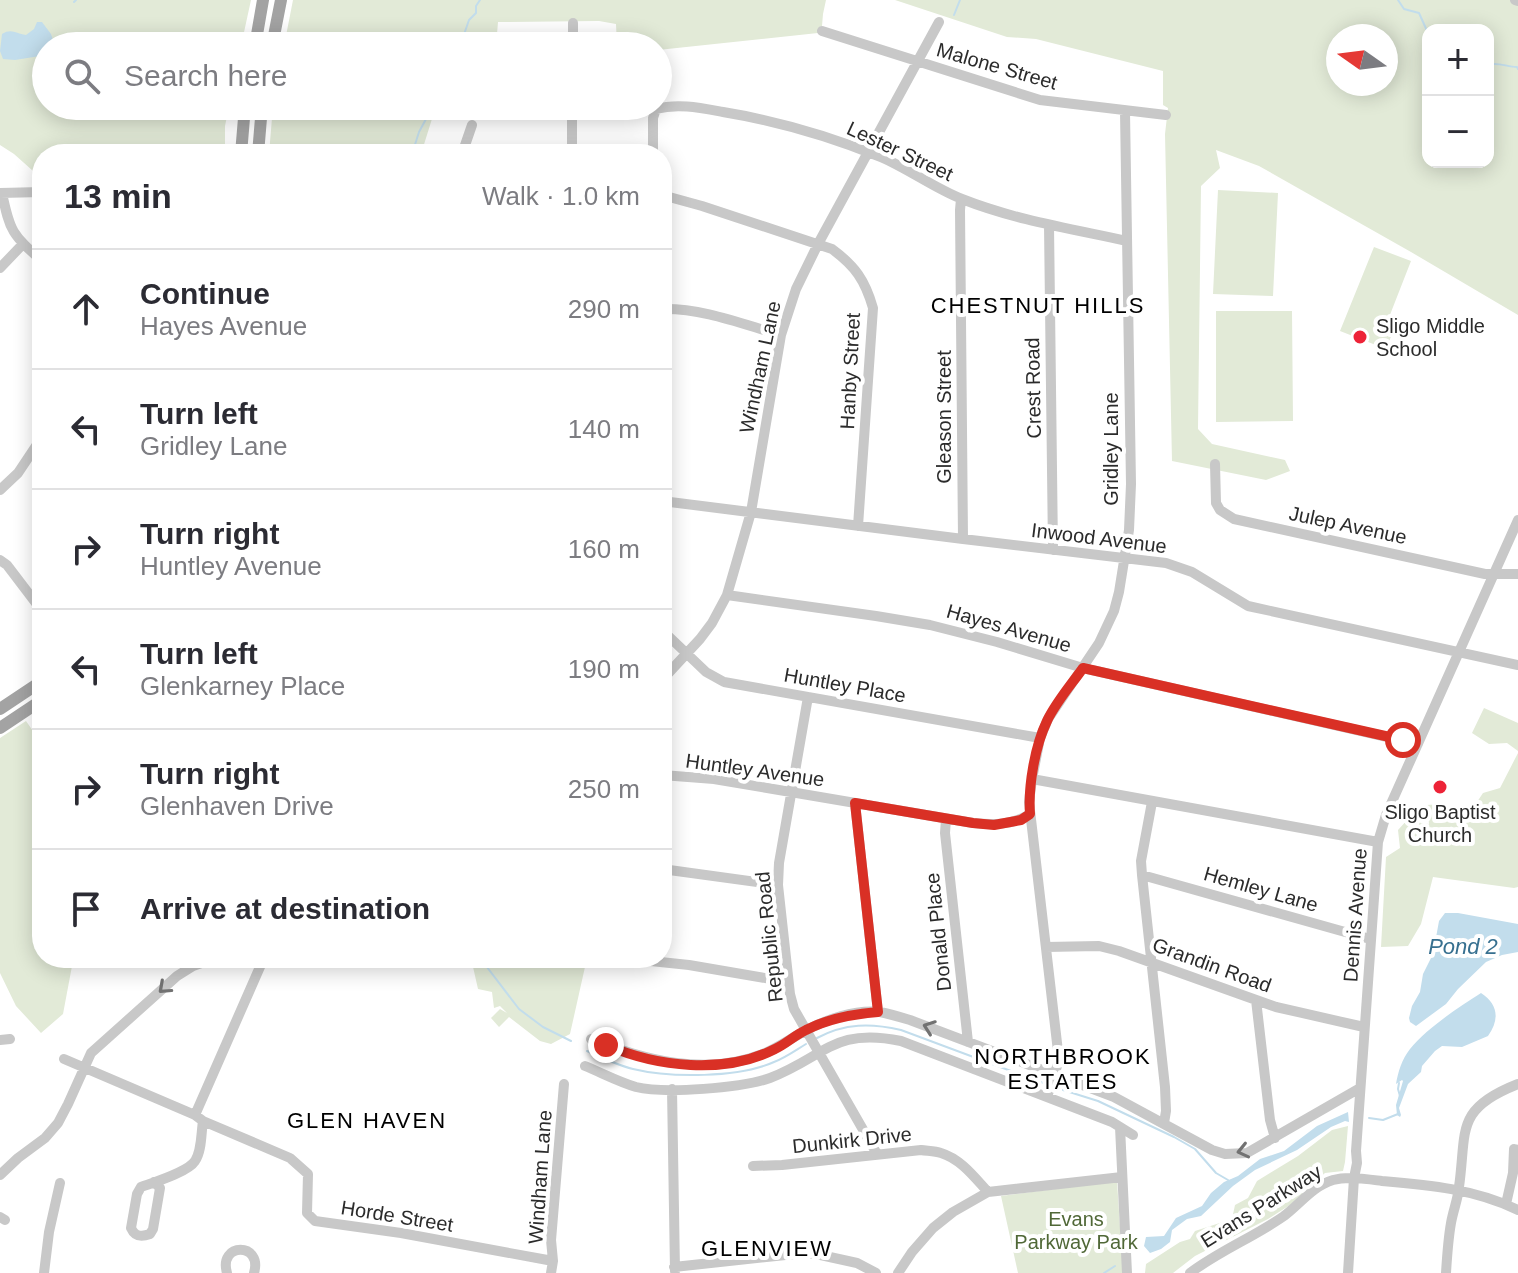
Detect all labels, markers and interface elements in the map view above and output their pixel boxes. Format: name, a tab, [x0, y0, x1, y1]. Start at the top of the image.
north arrow	[1326, 24, 1398, 96]
map controls	[1422, 24, 1494, 168]
button: +	[1422, 24, 1494, 96]
search box	[32, 32, 672, 120]
street label: Malone Street	[934, 38, 1060, 94]
icon: search	[60, 54, 104, 98]
text: Search here	[124, 59, 287, 92]
button: −	[1422, 96, 1494, 168]
street label: Lester Street	[843, 117, 957, 185]
text: 13 min	[64, 177, 172, 215]
text: Walk · 1.0 km	[482, 181, 640, 211]
text: Continue	[140, 277, 270, 310]
icon: ahead	[64, 287, 108, 331]
district label: CHESTNUT HILLS	[931, 293, 1145, 318]
text: 290 m	[568, 294, 640, 324]
street label: Windham Lane	[735, 299, 785, 435]
text: Hayes Avenue	[140, 311, 307, 341]
street label: Hanby Street	[836, 312, 864, 430]
place label: Sligo Middle School	[1376, 315, 1485, 360]
marker: Sligo Middle School	[1351, 328, 1369, 346]
street label: Crest Road	[1021, 337, 1045, 439]
street label: Gleason Street	[933, 350, 955, 484]
street label: Gridley Lane	[1100, 392, 1122, 506]
text: Turn left	[140, 397, 258, 430]
icon: left	[64, 407, 108, 451]
text: 140 m	[568, 414, 640, 444]
text: Gridley Lane	[140, 431, 287, 461]
street label: Julep Avenue	[1287, 502, 1409, 548]
text: Turn right	[140, 517, 279, 550]
street label: Inwood Avenue	[1030, 519, 1168, 557]
icon: right	[64, 527, 108, 571]
text: 160 m	[568, 534, 640, 564]
text: Huntley Avenue	[140, 551, 322, 581]
street label: Hayes Avenue	[944, 600, 1074, 656]
text: Turn left	[140, 637, 258, 670]
icon: left	[64, 647, 108, 691]
text: 190 m	[568, 654, 640, 684]
street label: Huntley Place	[782, 663, 908, 707]
text: Glenkarney Place	[140, 671, 345, 701]
route start	[1385, 722, 1421, 758]
street label: Huntley Avenue	[684, 749, 826, 791]
text: Turn right	[140, 757, 279, 790]
icon: right	[64, 767, 108, 811]
text: 250 m	[568, 774, 640, 804]
marker: Sligo Baptist Church	[1431, 778, 1449, 796]
text: Glenhaven Drive	[140, 791, 334, 821]
place label: Sligo Baptist Church	[1384, 801, 1496, 846]
street label: Dennis Avenue	[1339, 847, 1371, 983]
street label: Hemley Lane	[1201, 862, 1321, 916]
street label: Republic Road	[751, 871, 787, 1003]
street label: Donald Place	[921, 872, 955, 992]
icon: arrive	[64, 887, 108, 931]
text: Arrive at destination	[140, 892, 430, 925]
street label: Grandin Road	[1150, 933, 1274, 997]
water label: Pond 2	[1428, 934, 1498, 959]
one-way arrow	[158, 978, 173, 992]
one-way arrow	[923, 1020, 937, 1037]
route end	[588, 1027, 624, 1063]
district label: NORTHBROOK ESTATES	[974, 1044, 1152, 1094]
district label: GLEN HAVEN	[287, 1108, 447, 1133]
street label: Windham Lane	[524, 1109, 556, 1245]
street label: Dunkirk Drive	[791, 1123, 913, 1157]
one-way arrow	[1237, 1142, 1250, 1159]
street label: Evans Parkway	[1197, 1160, 1325, 1252]
street label: Horde Street	[339, 1196, 455, 1236]
park label: Evans Parkway Park	[1014, 1208, 1139, 1253]
district label: GLENVIEW	[701, 1236, 833, 1261]

